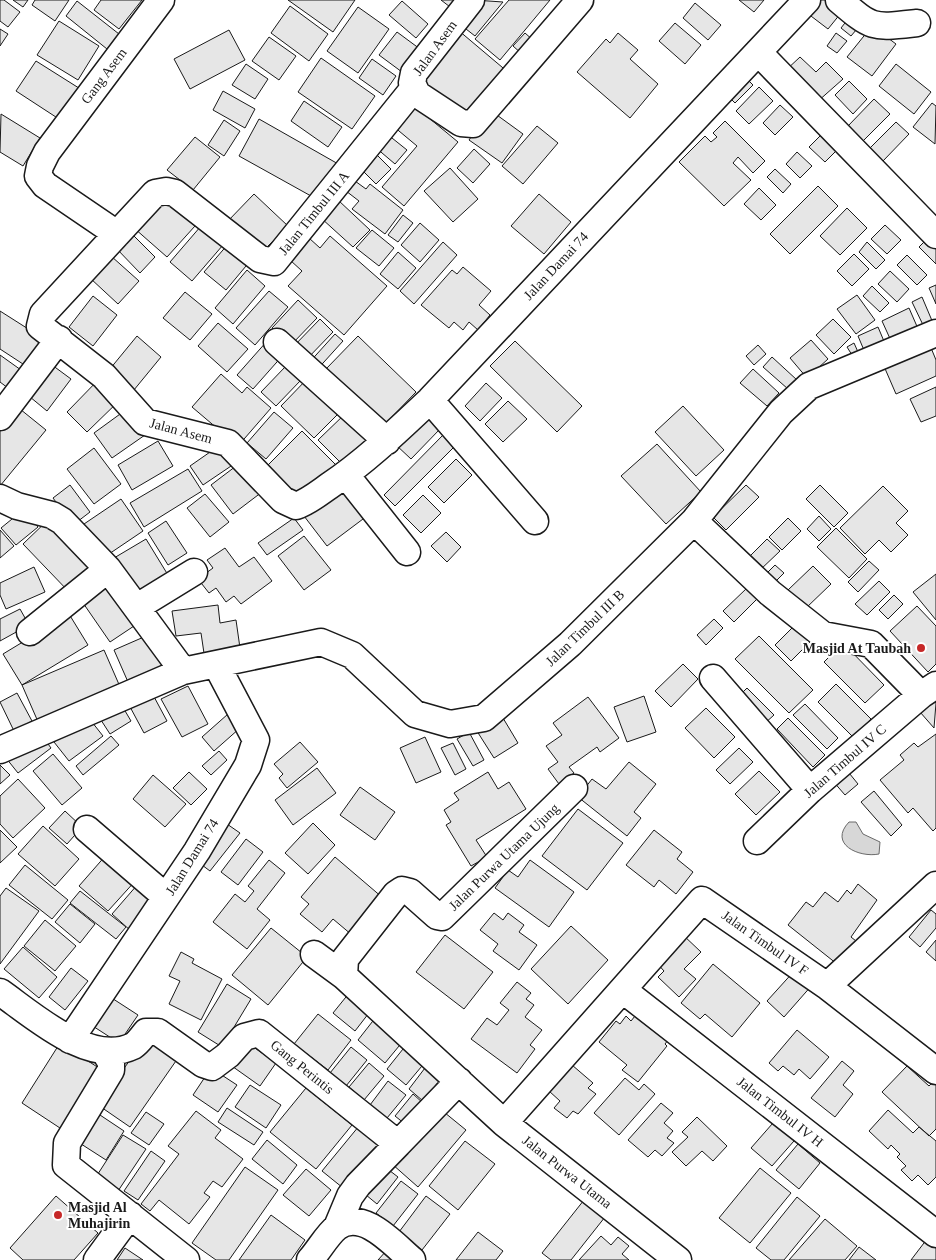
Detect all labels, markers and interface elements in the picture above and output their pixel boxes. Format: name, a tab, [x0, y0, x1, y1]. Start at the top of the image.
street label: Jalan Asem	[410, 18, 460, 78]
street label: Gang Asem	[78, 45, 130, 107]
street label: Jalan Timbul III A	[276, 168, 353, 258]
street label: Jalan Damai 74	[521, 229, 591, 303]
street label: Jalan Asem	[148, 415, 214, 447]
street label: Jalan Timbul III B	[543, 587, 627, 669]
place label: Masjid At Taubah	[803, 641, 911, 656]
marker: Masjid At Taubah	[915, 642, 927, 654]
street label: Jalan Timbul IV C	[801, 721, 889, 801]
street label: Jalan Purwa Utama Ujung	[446, 800, 562, 914]
street label: Jalan Damai 74	[163, 816, 221, 898]
street label: Jalan Timbul IV F	[719, 908, 811, 979]
street label: Gang Perintis	[268, 1037, 336, 1097]
street label: Jalan Timbul IV H	[734, 1074, 826, 1150]
street label: Jalan Purwa Utama	[519, 1133, 615, 1212]
place label: Masjid Al Muhajirin	[68, 1200, 130, 1231]
marker: Masjid Al Muhajirin	[52, 1209, 64, 1221]

